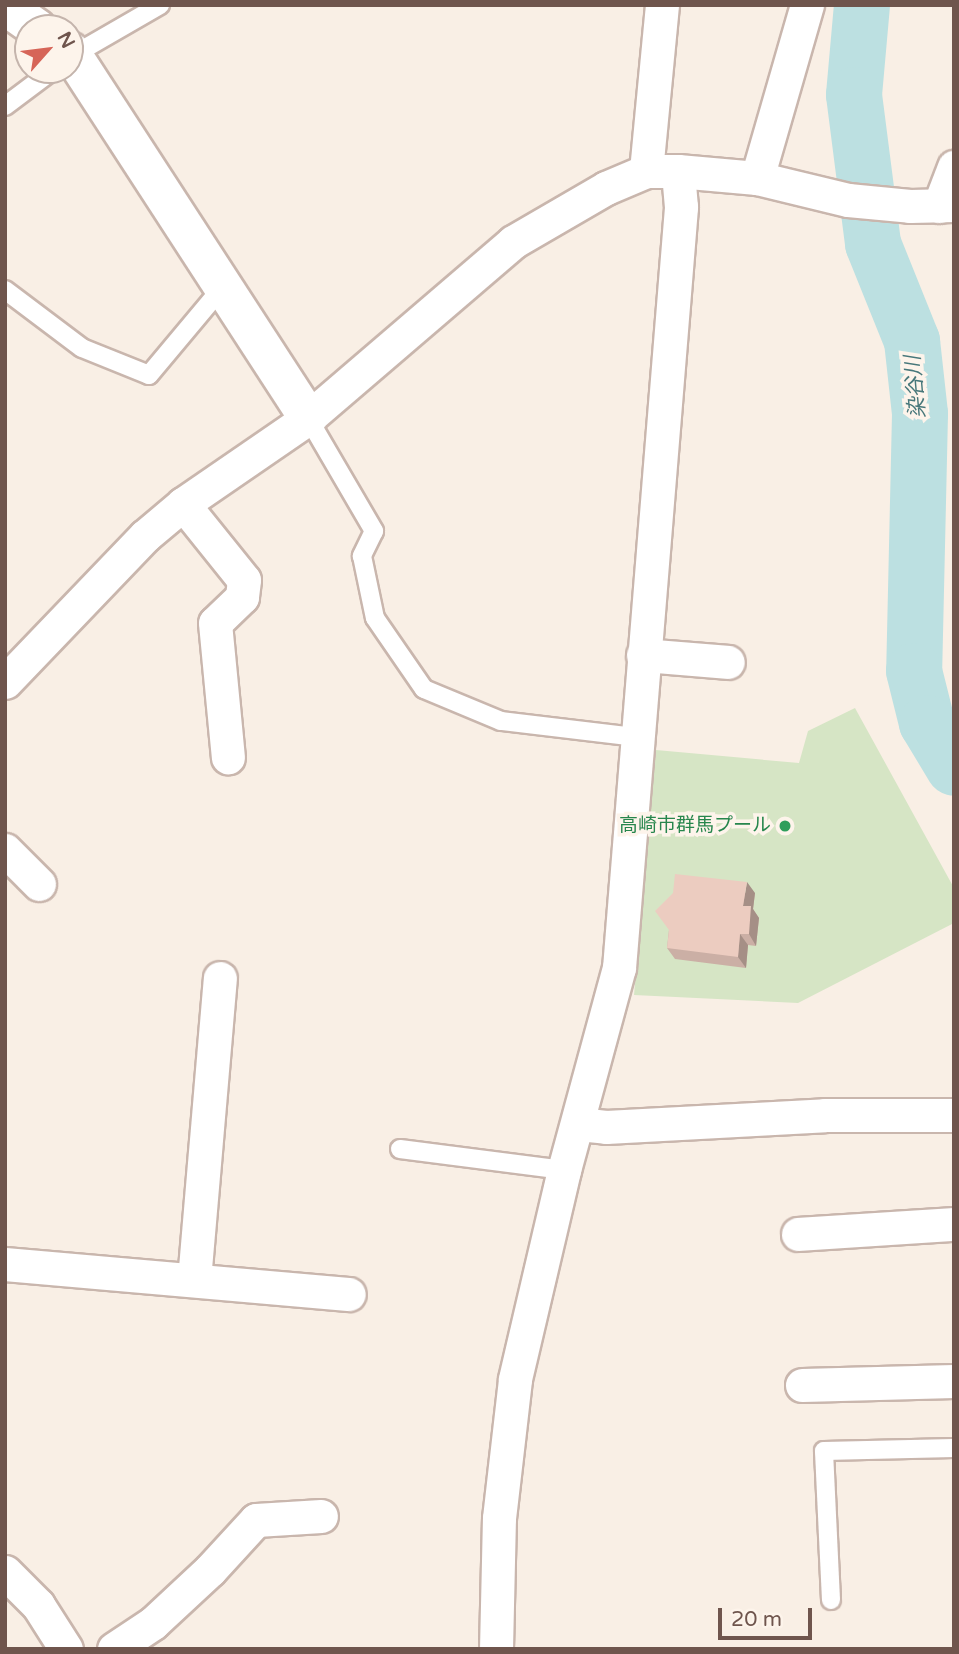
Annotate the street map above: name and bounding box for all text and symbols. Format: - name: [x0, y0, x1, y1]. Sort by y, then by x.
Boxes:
- north arrow: [14, 14, 84, 84]
- text: N: [52, 28, 79, 52]
- water label: 染谷川: [901, 355, 931, 419]
- place label: 高崎市群馬プール: [619, 815, 771, 837]
- marker: 高崎市群馬プール: [777, 818, 793, 834]
- scale bar: [721, 1594, 816, 1638]
- text: 20 m: [731, 1607, 782, 1632]

